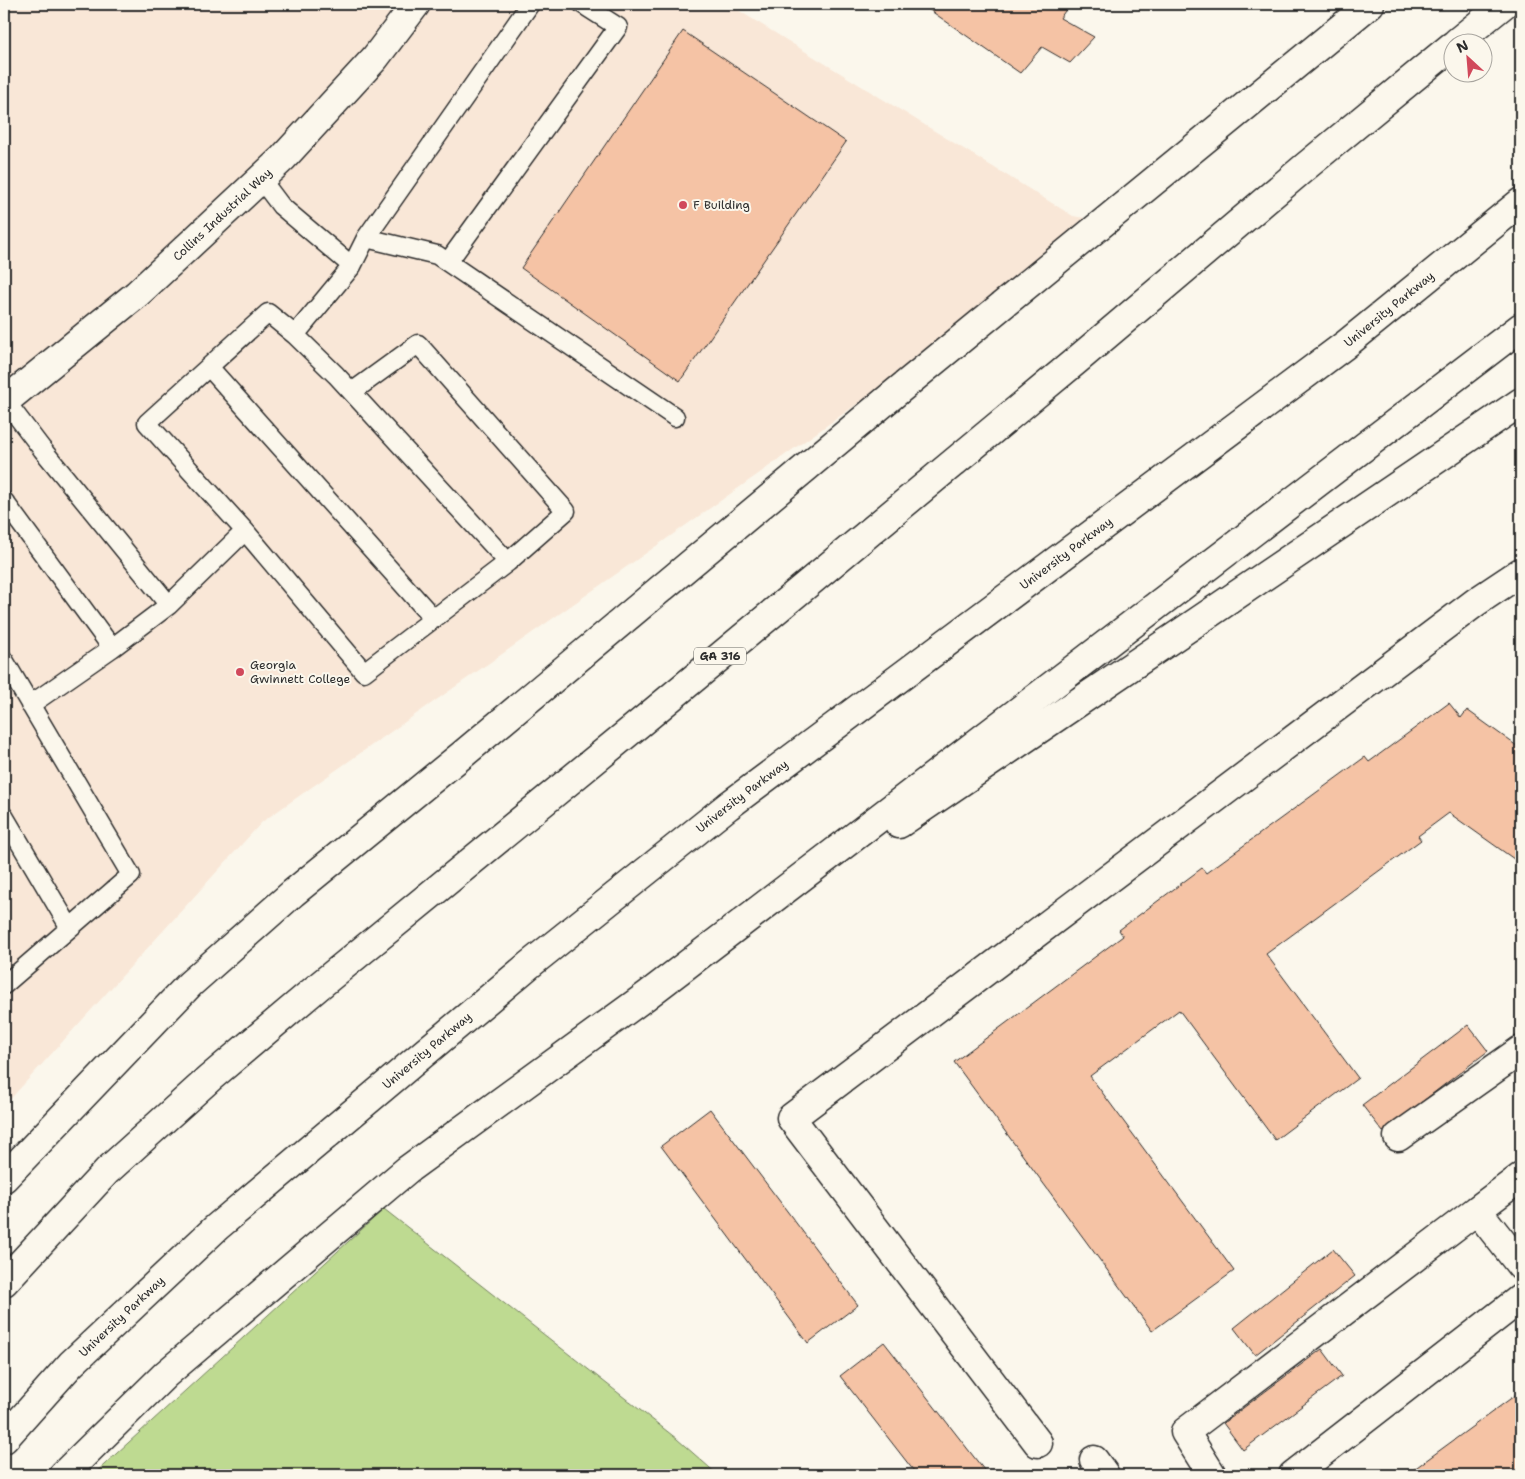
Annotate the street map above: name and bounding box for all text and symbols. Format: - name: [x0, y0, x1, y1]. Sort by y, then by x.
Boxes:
- north arrow: [1442, 32, 1492, 82]
- text: N: [1453, 36, 1471, 57]
- street label: Collins Industrial Way: [170, 164, 275, 264]
- place label: F Building: [693, 197, 750, 213]
- marker: F Building: [677, 199, 689, 211]
- street label: University Parkway: [1341, 268, 1438, 351]
- street label: University Parkway: [1017, 514, 1116, 593]
- road number: GA 316: [694, 648, 746, 664]
- place label: Georgia Gwinnett College: [250, 657, 351, 687]
- marker: Georgia Gwinnett College: [234, 666, 246, 678]
- street label: University Parkway: [693, 756, 791, 836]
- street label: University Parkway: [379, 1009, 475, 1093]
- street label: University Parkway: [75, 1272, 168, 1360]

